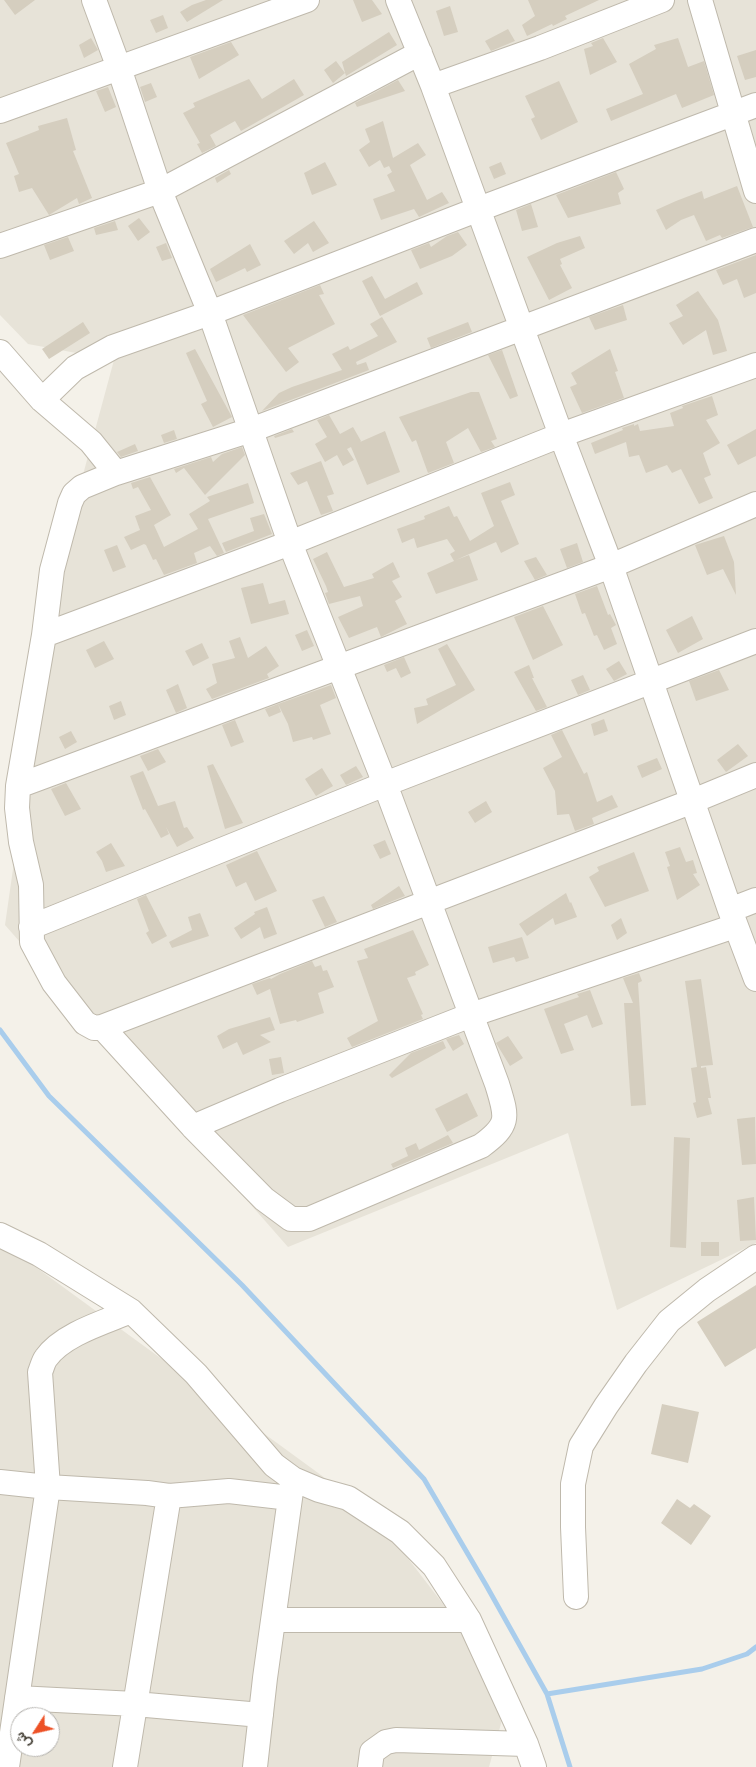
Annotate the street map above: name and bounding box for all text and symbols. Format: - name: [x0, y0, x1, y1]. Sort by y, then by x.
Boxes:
- north arrow: [10, 1707, 60, 1757]
- text: ش: [13, 1729, 34, 1751]

